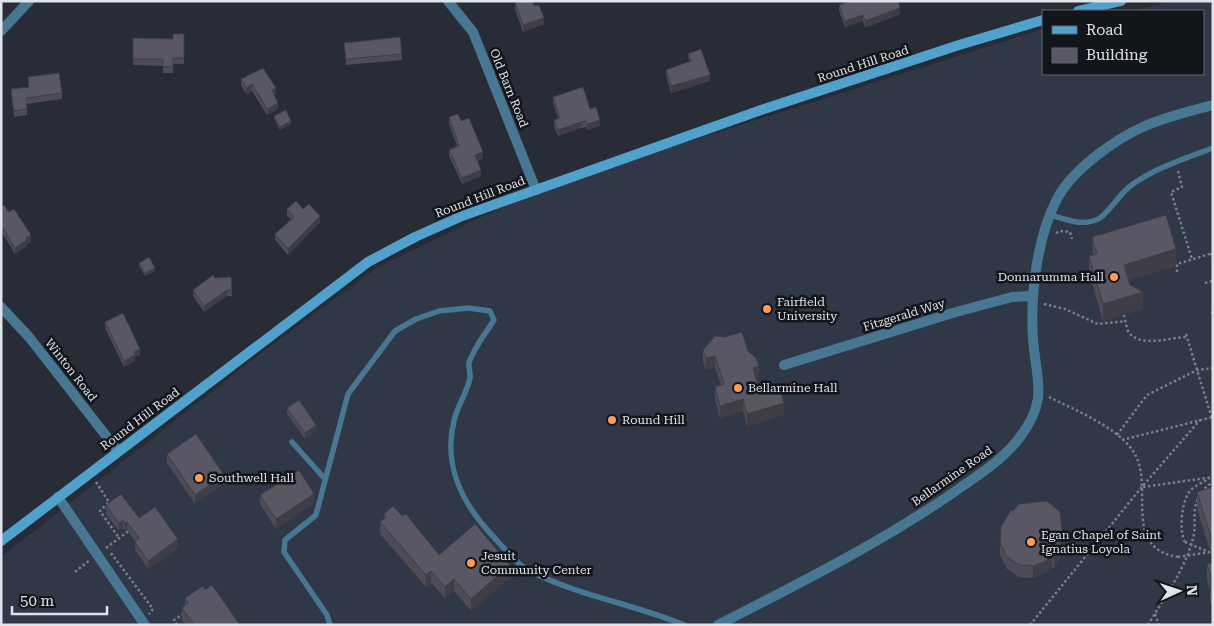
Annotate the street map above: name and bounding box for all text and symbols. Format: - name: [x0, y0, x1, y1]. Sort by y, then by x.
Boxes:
- legend: [1042, 10, 1204, 75]
- text: Road: [1086, 21, 1123, 39]
- street label: Round Hill Road: [816, 43, 911, 85]
- text: Building: [1086, 46, 1148, 64]
- street label: Old Barn Road: [487, 47, 531, 130]
- street label: Round Hill Road: [433, 173, 527, 221]
- place label: Donnarumma Hall: [998, 270, 1104, 284]
- marker: Donnarumma Hall: [1108, 271, 1120, 283]
- place label: Fairfield University: [777, 295, 838, 323]
- street label: Fitzgerald Way: [861, 296, 948, 334]
- marker: Fairfield University: [761, 303, 773, 315]
- street label: Winton Road: [42, 336, 100, 404]
- place label: Bellarmine Hall: [748, 381, 838, 395]
- marker: Bellarmine Hall: [732, 382, 744, 394]
- street label: Round Hill Road: [98, 385, 182, 453]
- place label: Round Hill: [622, 413, 685, 427]
- marker: Round Hill: [606, 414, 618, 426]
- street label: Bellarmine Road: [909, 443, 995, 509]
- place label: Southwell Hall: [209, 471, 294, 485]
- marker: Southwell Hall: [193, 472, 205, 484]
- place label: Egan Chapel of Saint Ignatius Loyola: [1041, 528, 1162, 556]
- marker: Egan Chapel of Saint Ignatius Loyola: [1025, 536, 1037, 548]
- place label: Jesuit Community Center: [481, 549, 592, 577]
- marker: Jesuit Community Center: [465, 557, 477, 569]
- north arrow: [1154, 566, 1204, 616]
- scale bar: [12, 584, 108, 616]
- text: N: [1184, 585, 1200, 596]
- text: 50 m: [20, 592, 55, 610]

